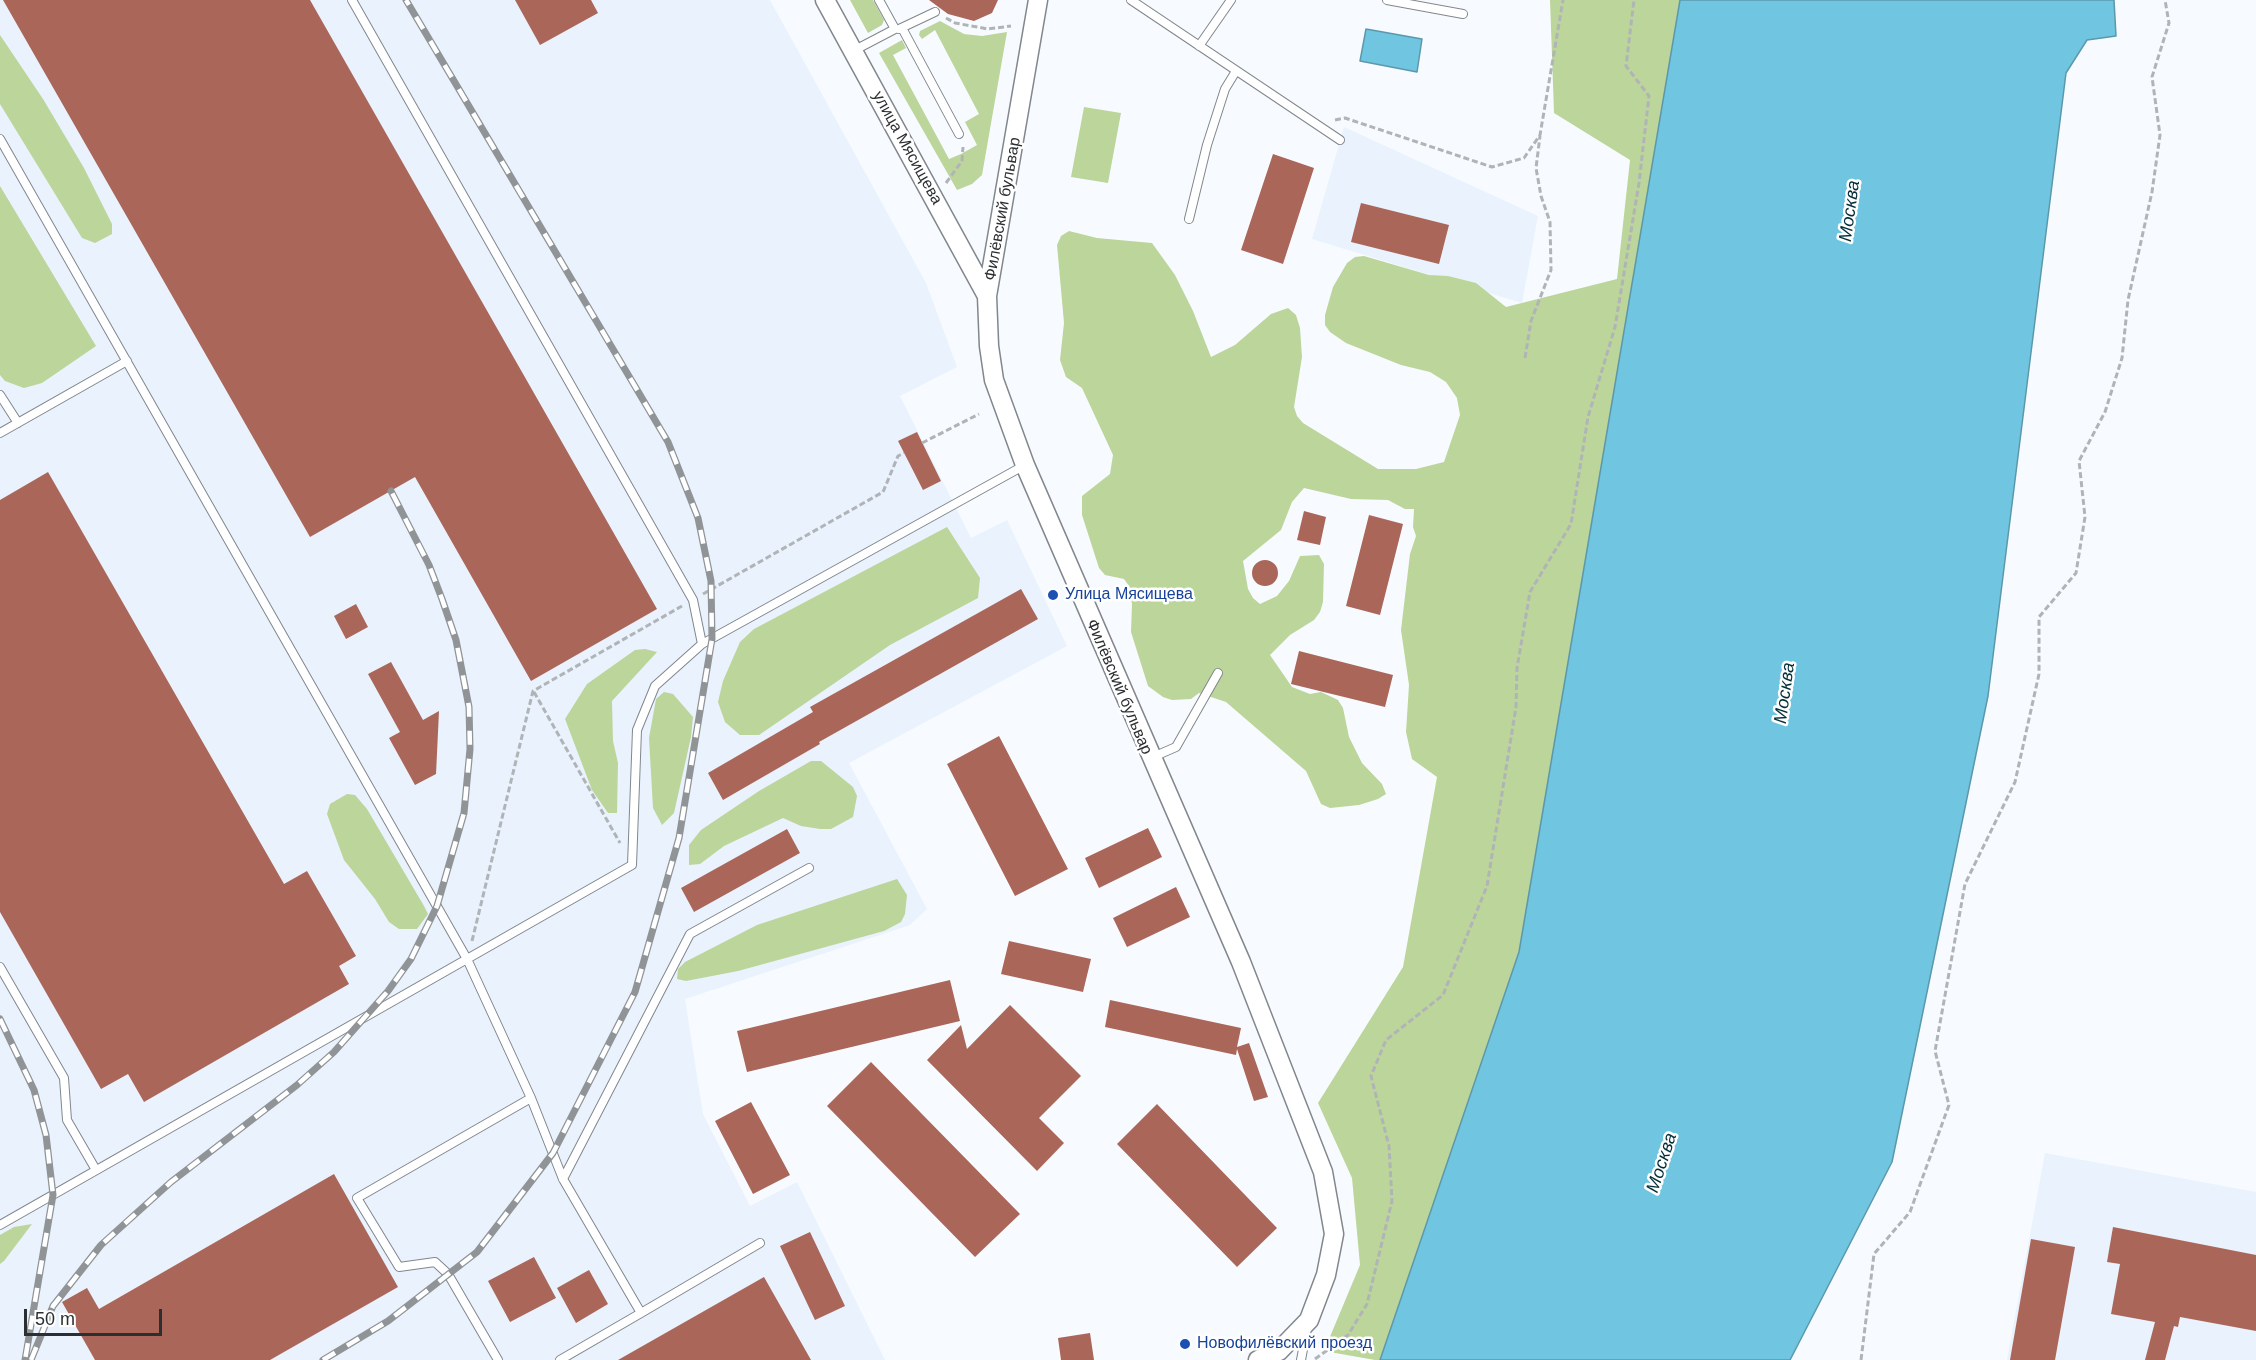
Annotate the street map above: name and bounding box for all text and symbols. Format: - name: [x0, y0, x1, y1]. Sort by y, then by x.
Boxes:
- street label: улица Мясищева: [868, 88, 946, 208]
- street label: Филёвский бульвар: [981, 136, 1025, 282]
- water label: Москва: [1835, 179, 1865, 243]
- place label: Улица Мясищева: [1065, 585, 1193, 605]
- marker: Улица Мясищева: [1046, 588, 1060, 602]
- street label: Филёвский бульвар: [1082, 616, 1156, 758]
- water label: Москва: [1770, 661, 1800, 725]
- water label: Москва: [1642, 1130, 1682, 1196]
- scale bar: [27, 1297, 165, 1335]
- text: 50 m: [35, 1309, 75, 1329]
- place label: Новофилёвский проезд: [1197, 1334, 1372, 1354]
- marker: Новофилёвский проезд: [1178, 1337, 1192, 1351]

